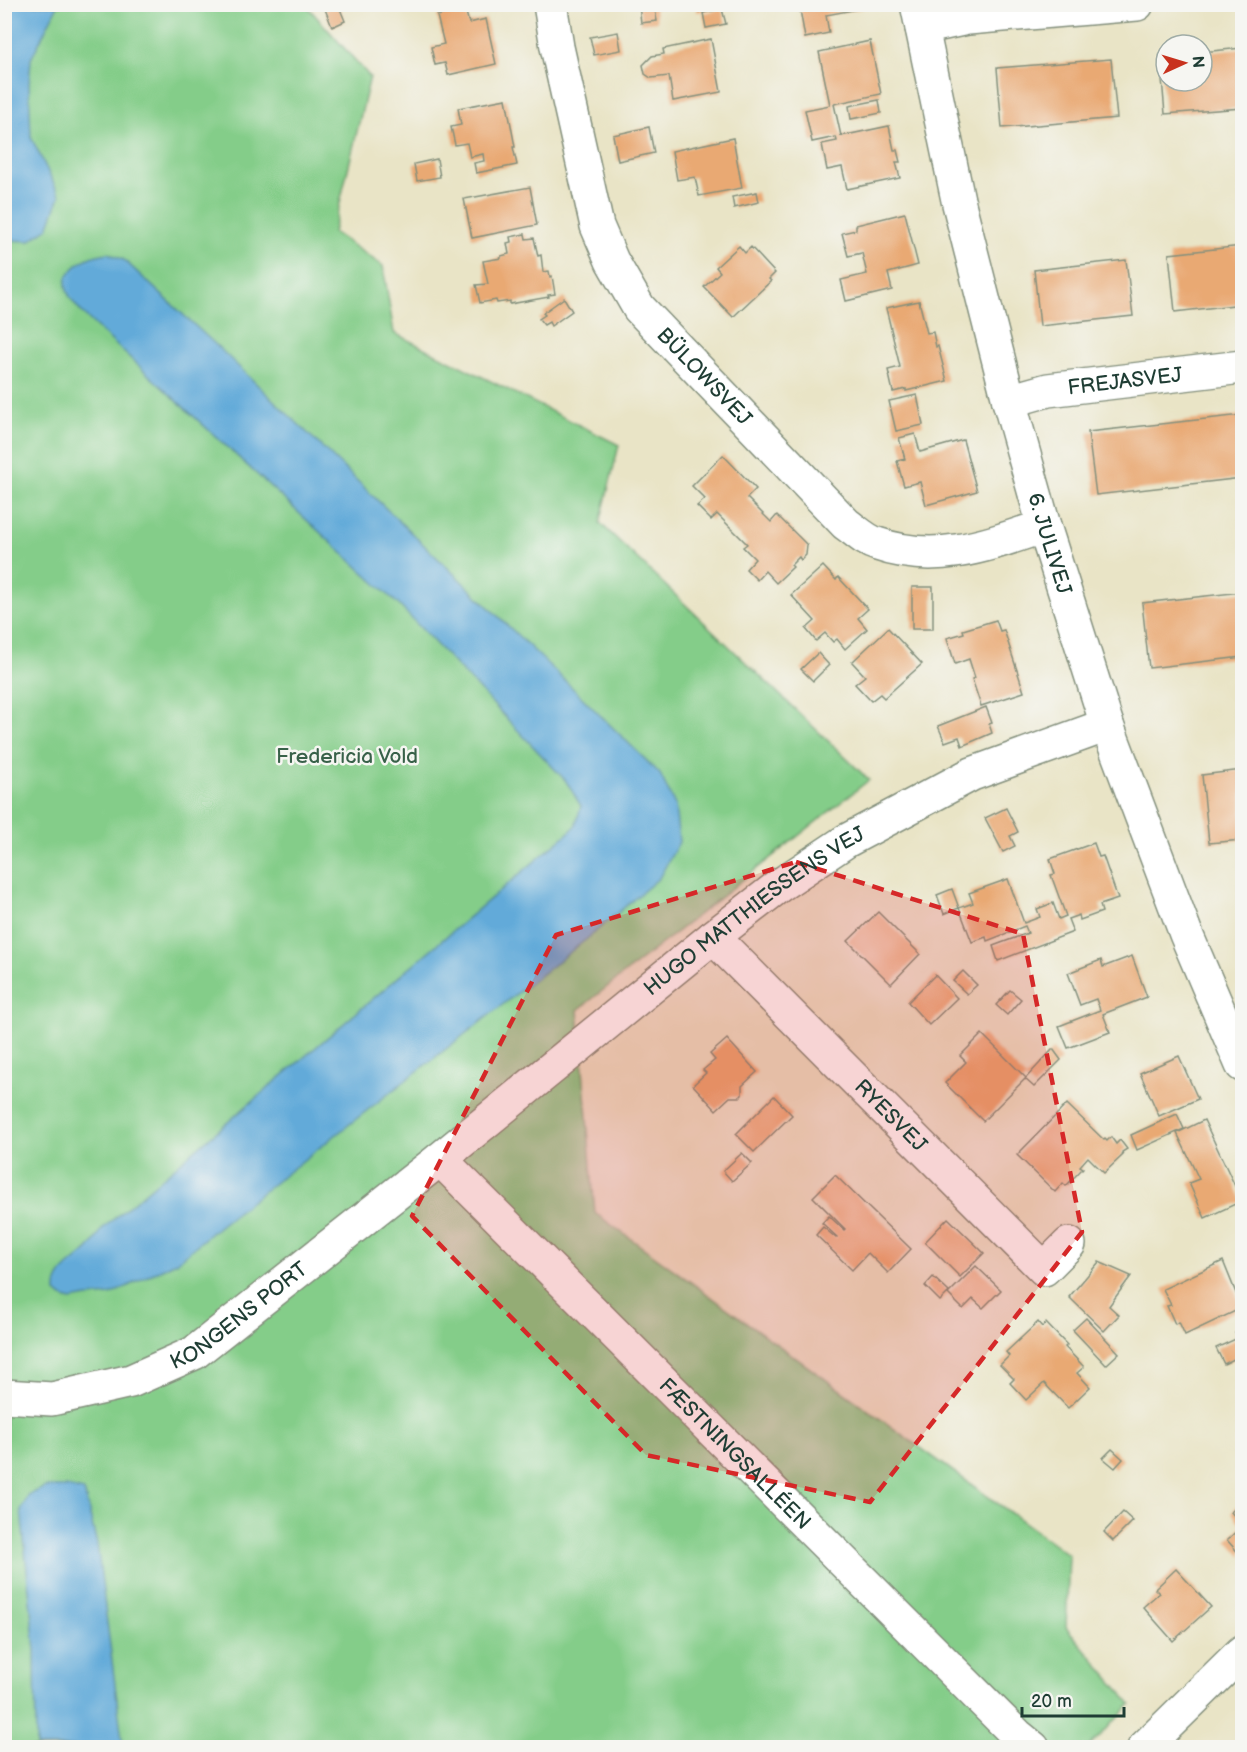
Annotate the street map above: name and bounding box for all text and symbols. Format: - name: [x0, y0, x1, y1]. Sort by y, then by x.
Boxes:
- north arrow: [1154, 33, 1214, 93]
- text: N: [1188, 55, 1207, 69]
- street label: BÜLOWSVEJ: [652, 323, 757, 431]
- street label: FREJASVEJ: [1066, 362, 1184, 401]
- street label: 6. JULIVEJ: [1022, 490, 1077, 598]
- park label: Fredericia Vold: [276, 744, 418, 769]
- street label: HUGO MATTHIESSENS VEJ: [639, 821, 870, 1001]
- street label: RYESVEJ: [849, 1074, 932, 1158]
- street label: KONGENS PORT: [166, 1256, 313, 1375]
- street label: FÆSTNINGSALLÉEN: [654, 1373, 816, 1535]
- scale bar: [1022, 1680, 1124, 1718]
- text: 20 m: [1031, 1691, 1072, 1712]

